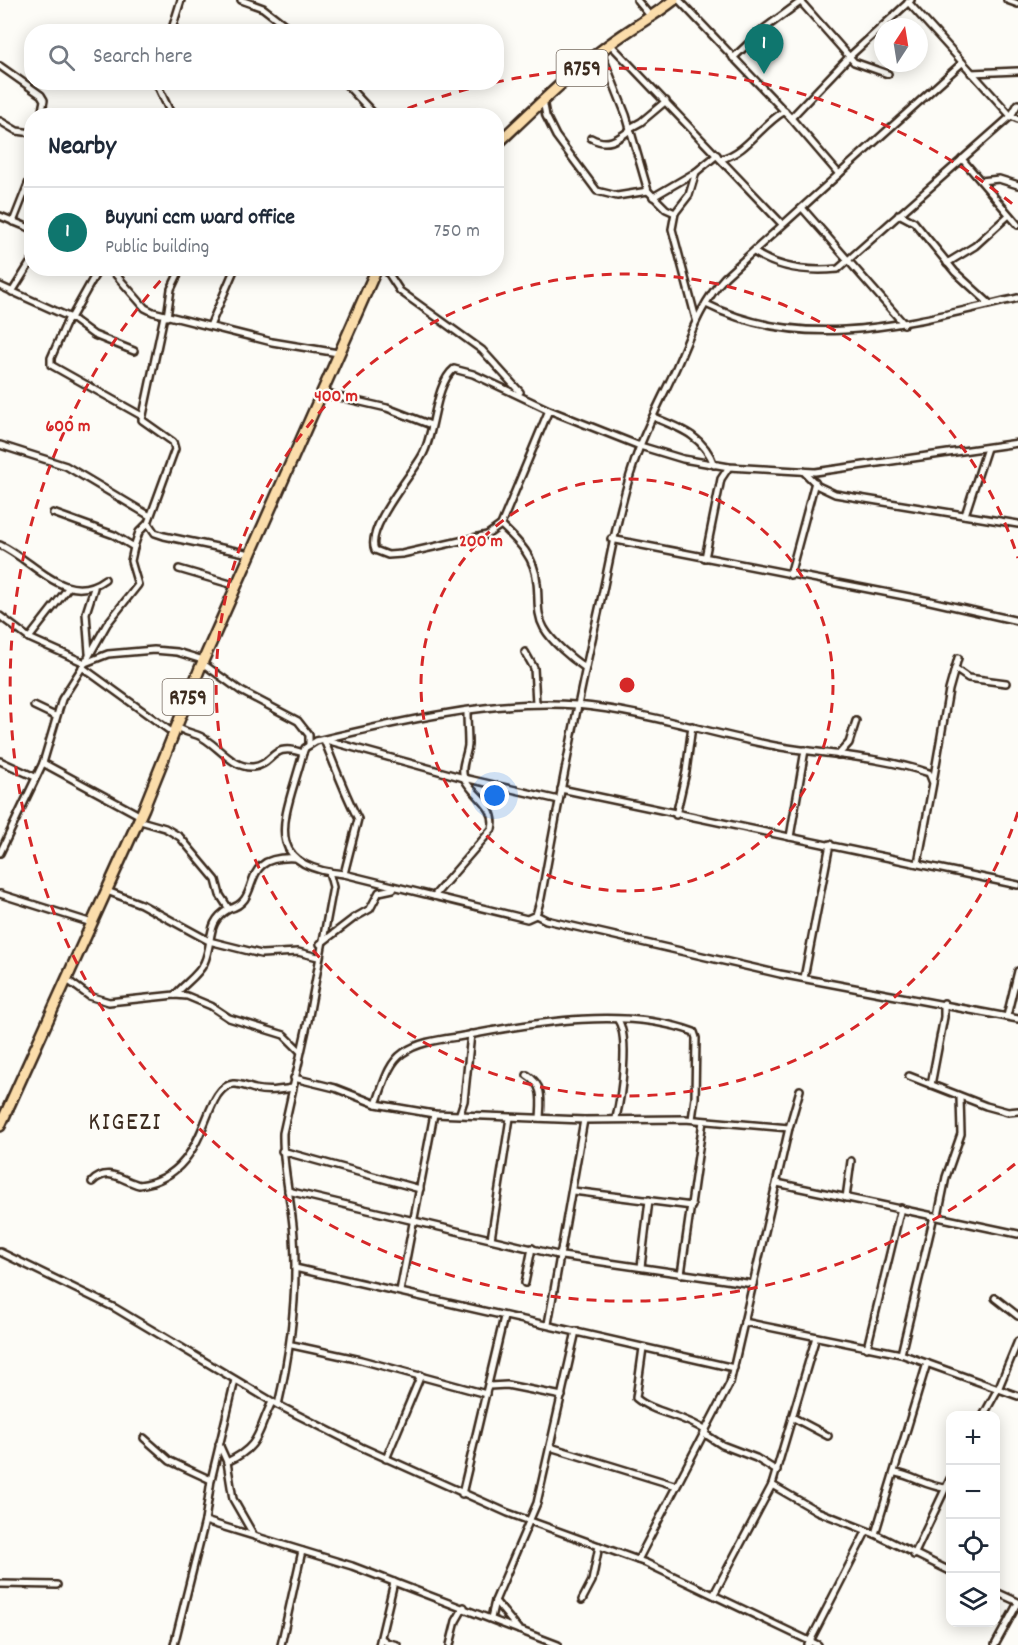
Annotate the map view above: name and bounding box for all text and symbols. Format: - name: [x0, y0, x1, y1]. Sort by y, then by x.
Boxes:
- north arrow: [874, 18, 928, 72]
- search box: [24, 24, 504, 90]
- pin: 1: [744, 25, 783, 74]
- icon: search: [45, 41, 78, 74]
- text: Search here: [93, 42, 192, 73]
- road number: R759: [556, 50, 608, 86]
- text: Nearby: [48, 129, 116, 166]
- text: Buyuni ccm ward office: [105, 203, 295, 234]
- text: 1: [65, 218, 70, 246]
- text: 750 m: [434, 218, 480, 246]
- text: Public building: [105, 234, 209, 262]
- text: 400 m: [314, 385, 358, 410]
- text: 600 m: [46, 415, 90, 440]
- text: 200 m: [459, 530, 503, 555]
- centre of rings: [617, 675, 637, 695]
- road number: R759: [162, 679, 213, 715]
- your location: [480, 781, 509, 810]
- district label: KIGEZI: [88, 1105, 162, 1142]
- map controls: [946, 1411, 1000, 1627]
- button: +: [946, 1411, 1000, 1465]
- button: −: [946, 1465, 1000, 1519]
- button: locate: [946, 1519, 1000, 1573]
- button: layers: [946, 1573, 1000, 1627]

